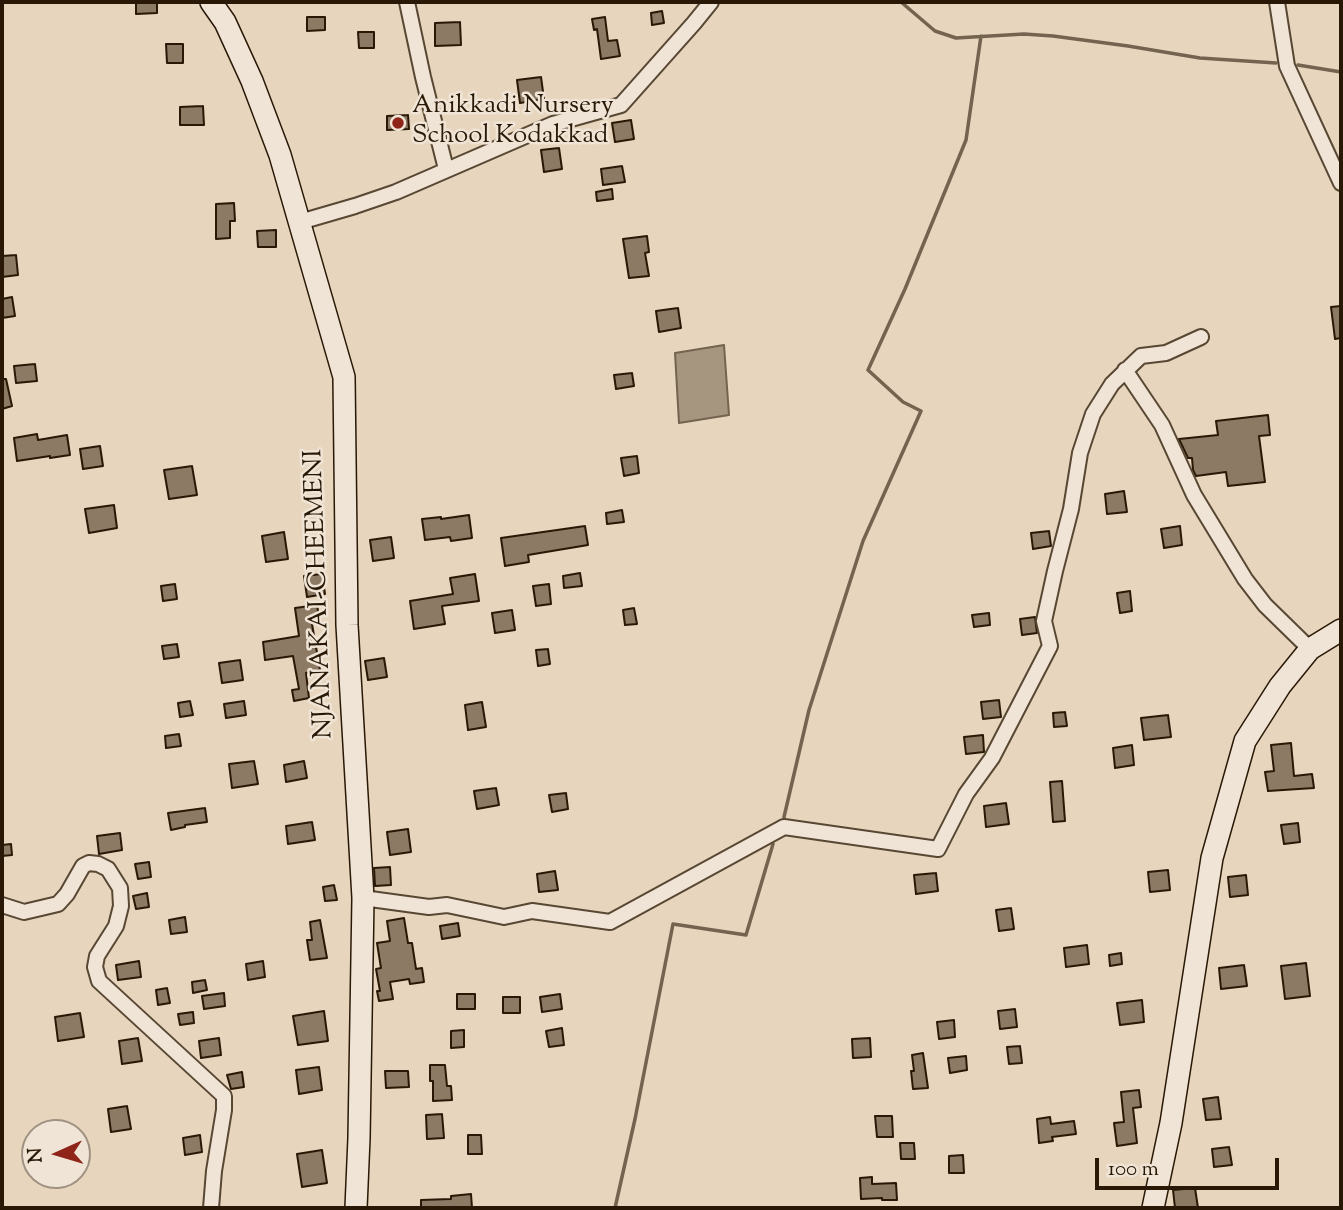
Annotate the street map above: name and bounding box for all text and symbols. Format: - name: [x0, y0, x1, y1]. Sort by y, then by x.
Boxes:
- place label: Anikkadi Nursery School Kodakkad: [412, 92, 614, 154]
- marker: Anikkadi Nursery School Kodakkad: [390, 115, 406, 131]
- street label: NJANAKAI-CHEEMENI: [300, 449, 342, 739]
- north arrow: [21, 1119, 91, 1189]
- scale bar: [1098, 1144, 1282, 1188]
- text: N: [23, 1147, 51, 1164]
- text: 100 m: [1108, 1155, 1159, 1185]

